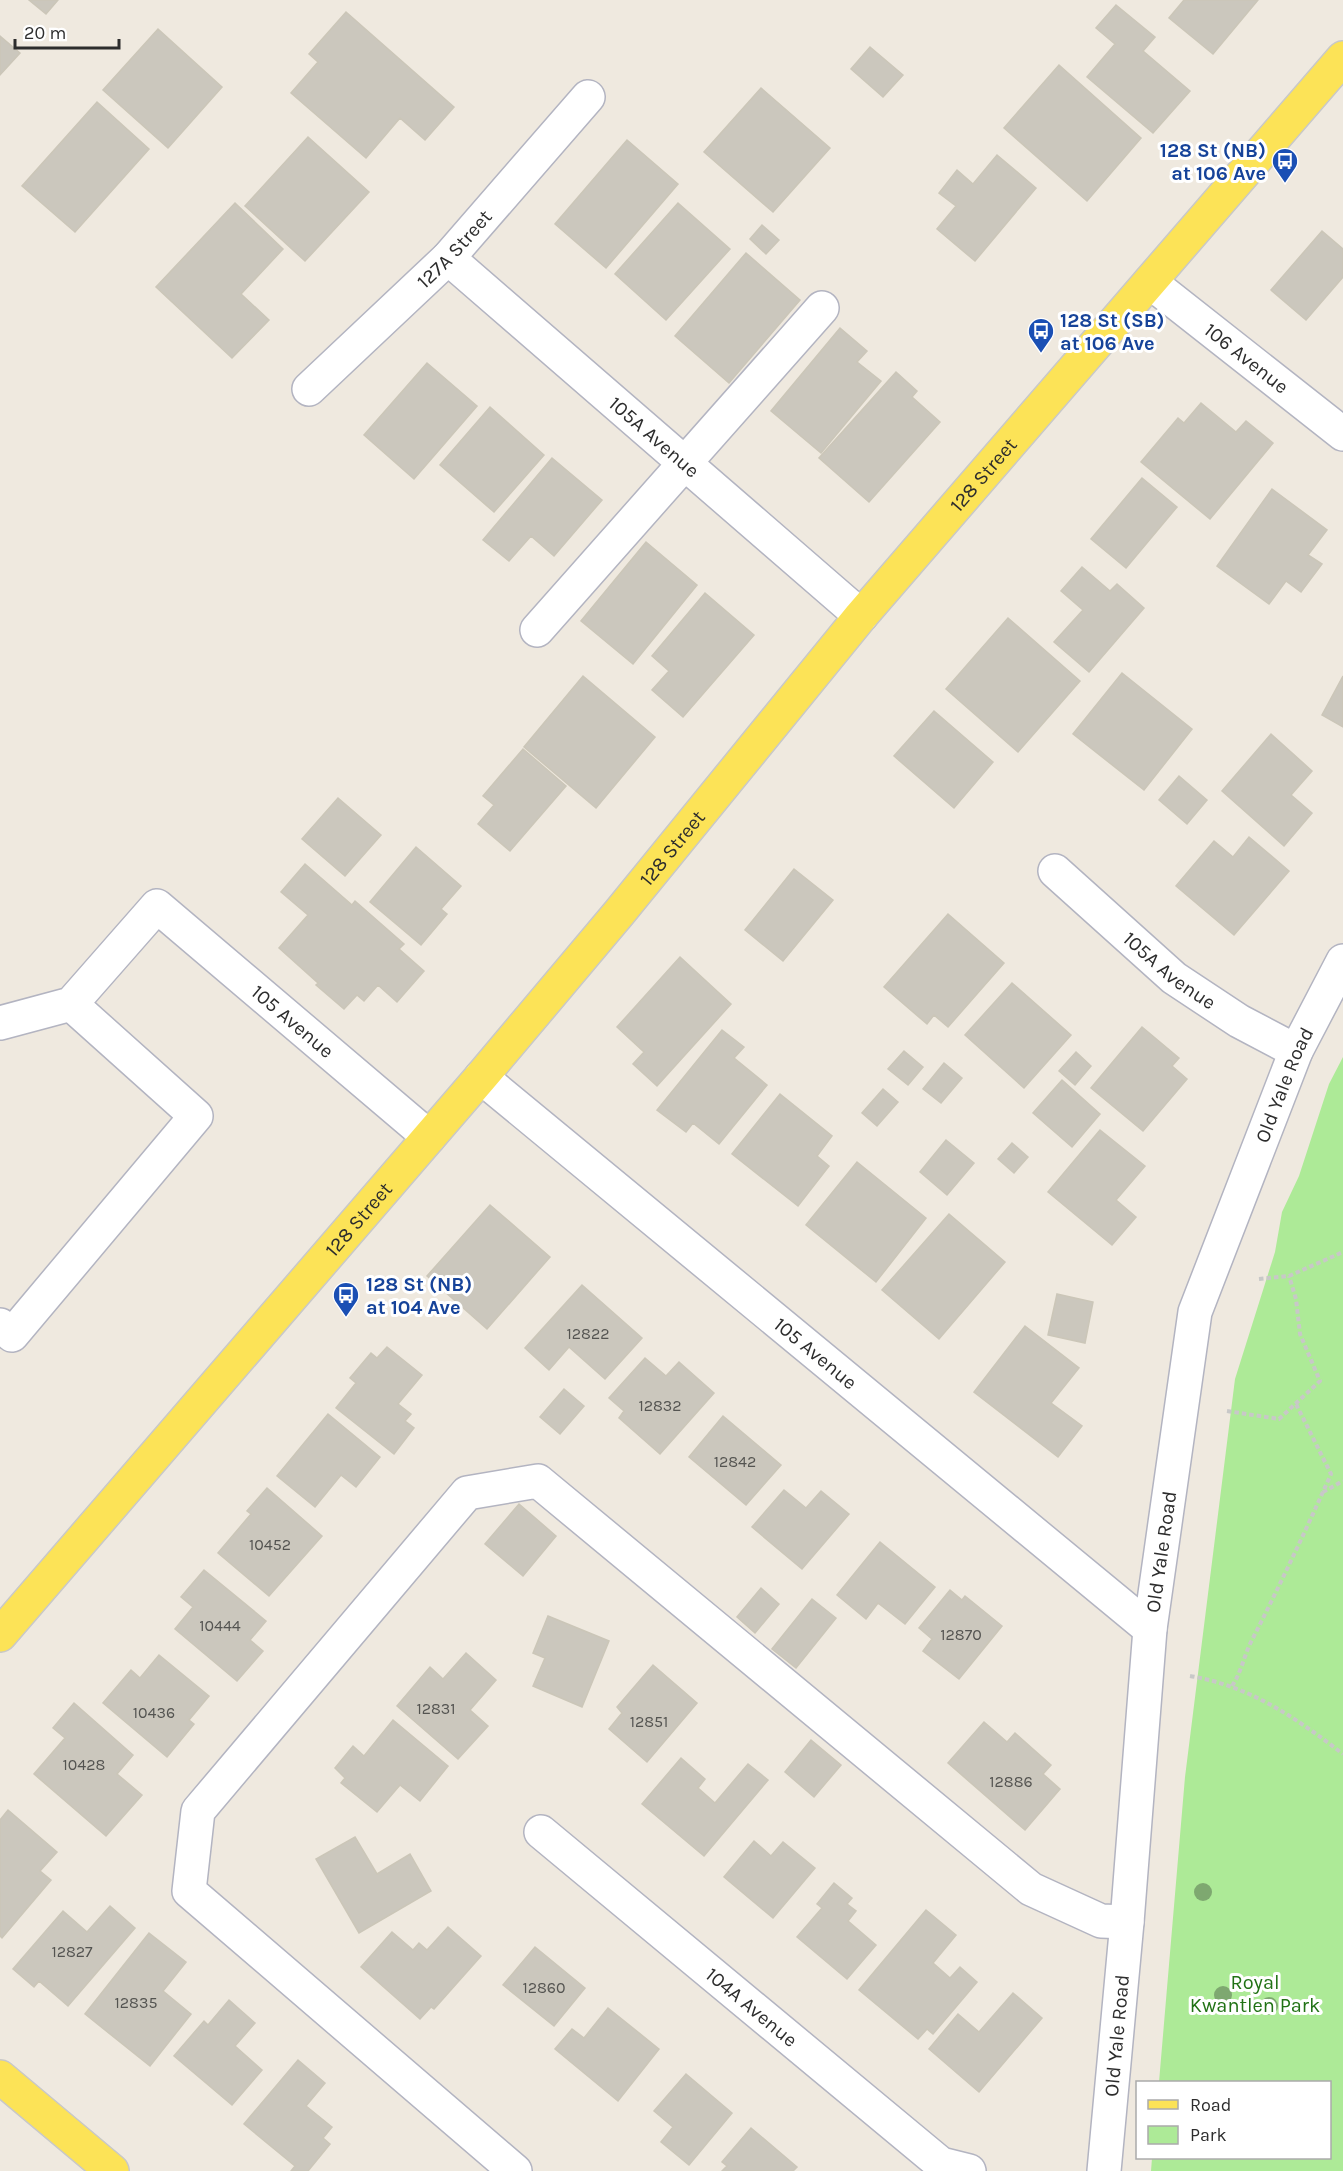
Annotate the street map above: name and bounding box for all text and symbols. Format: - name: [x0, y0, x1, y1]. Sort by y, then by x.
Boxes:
- scale bar: [15, 12, 118, 50]
- text: 20 m: [24, 22, 66, 44]
- place label: 128 St (NB) at 106 Ave: [1160, 139, 1266, 185]
- bus stop icon: 128 St (NB) at 106 Ave: [1270, 146, 1300, 184]
- street label: 127A Street: [413, 205, 497, 293]
- place label: 128 St (SB) at 106 Ave: [1060, 309, 1165, 355]
- bus stop icon: 128 St (SB) at 106 Ave: [1026, 316, 1056, 354]
- street label: 106 Avenue: [1200, 318, 1293, 399]
- street label: 105A Avenue: [604, 392, 704, 483]
- street label: 128 Street: [945, 433, 1022, 517]
- street label: 128 Street: [635, 806, 710, 890]
- street label: 105A Avenue: [1118, 927, 1220, 1014]
- street label: 105 Avenue: [247, 980, 338, 1063]
- street label: Old Yale Road: [1251, 1023, 1318, 1146]
- street label: 128 Street: [321, 1177, 397, 1261]
- place label: 128 St (NB) at 104 Ave: [366, 1273, 472, 1319]
- bus stop icon: 128 St (NB) at 104 Ave: [331, 1280, 361, 1318]
- street label: 105 Avenue: [769, 1313, 861, 1394]
- house number: 12822: [567, 1324, 609, 1343]
- house number: 12832: [638, 1396, 682, 1415]
- house number: 12842: [714, 1452, 756, 1471]
- street label: Old Yale Road: [1141, 1489, 1181, 1614]
- house number: 10452: [249, 1535, 291, 1554]
- house number: 10444: [199, 1616, 241, 1635]
- house number: 12870: [940, 1625, 982, 1644]
- house number: 12831: [416, 1699, 456, 1718]
- house number: 10436: [133, 1703, 175, 1722]
- house number: 12851: [630, 1712, 668, 1731]
- house number: 10428: [63, 1755, 105, 1774]
- house number: 12886: [989, 1772, 1033, 1791]
- house number: 12827: [51, 1942, 93, 1961]
- street label: 104A Avenue: [701, 1963, 802, 2052]
- park label: Royal Kwantlen Park: [1190, 1971, 1320, 2017]
- street label: Old Yale Road: [1100, 1974, 1134, 2098]
- house number: 12860: [522, 1978, 566, 1997]
- house number: 12835: [115, 1993, 157, 2012]
- legend: [1136, 2081, 1331, 2159]
- text: Road: [1190, 2094, 1231, 2116]
- text: Park: [1190, 2124, 1227, 2146]

